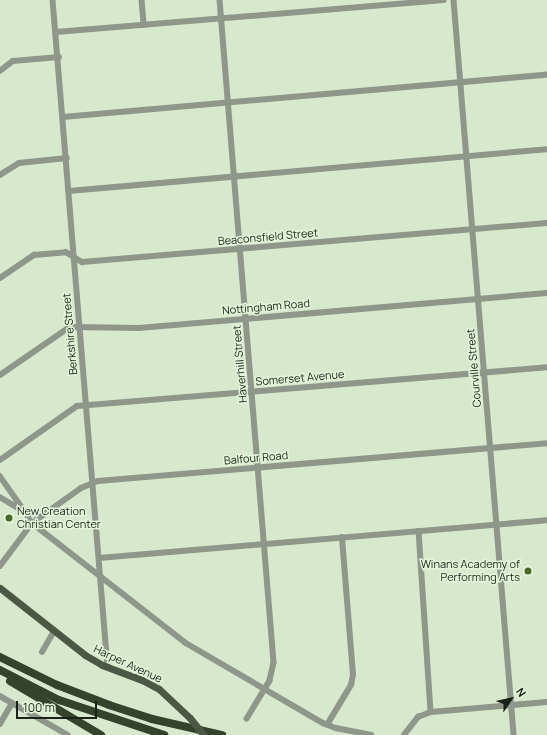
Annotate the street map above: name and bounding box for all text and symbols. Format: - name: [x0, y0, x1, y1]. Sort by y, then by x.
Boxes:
- street label: Beaconsfield Street: [217, 226, 319, 248]
- street label: Berkshire Street: [60, 293, 80, 375]
- street label: Nottingham Road: [222, 297, 310, 317]
- street label: Haverhill Street: [230, 325, 250, 403]
- street label: Courville Street: [464, 328, 484, 408]
- street label: Somerset Avenue: [255, 368, 345, 388]
- street label: Balfour Road: [223, 449, 289, 467]
- place label: New Creation Christian Center: [17, 505, 101, 531]
- marker: New Creation Christian Center: [4, 513, 14, 523]
- place label: Winans Academy of Performing Arts: [421, 558, 520, 584]
- marker: Winans Academy of Performing Arts: [523, 566, 533, 576]
- street label: Harper Avenue: [92, 642, 164, 686]
- north arrow: [491, 679, 531, 719]
- text: N: [513, 685, 530, 699]
- scale bar: [18, 693, 99, 719]
- text: 100 m: [23, 699, 55, 716]

